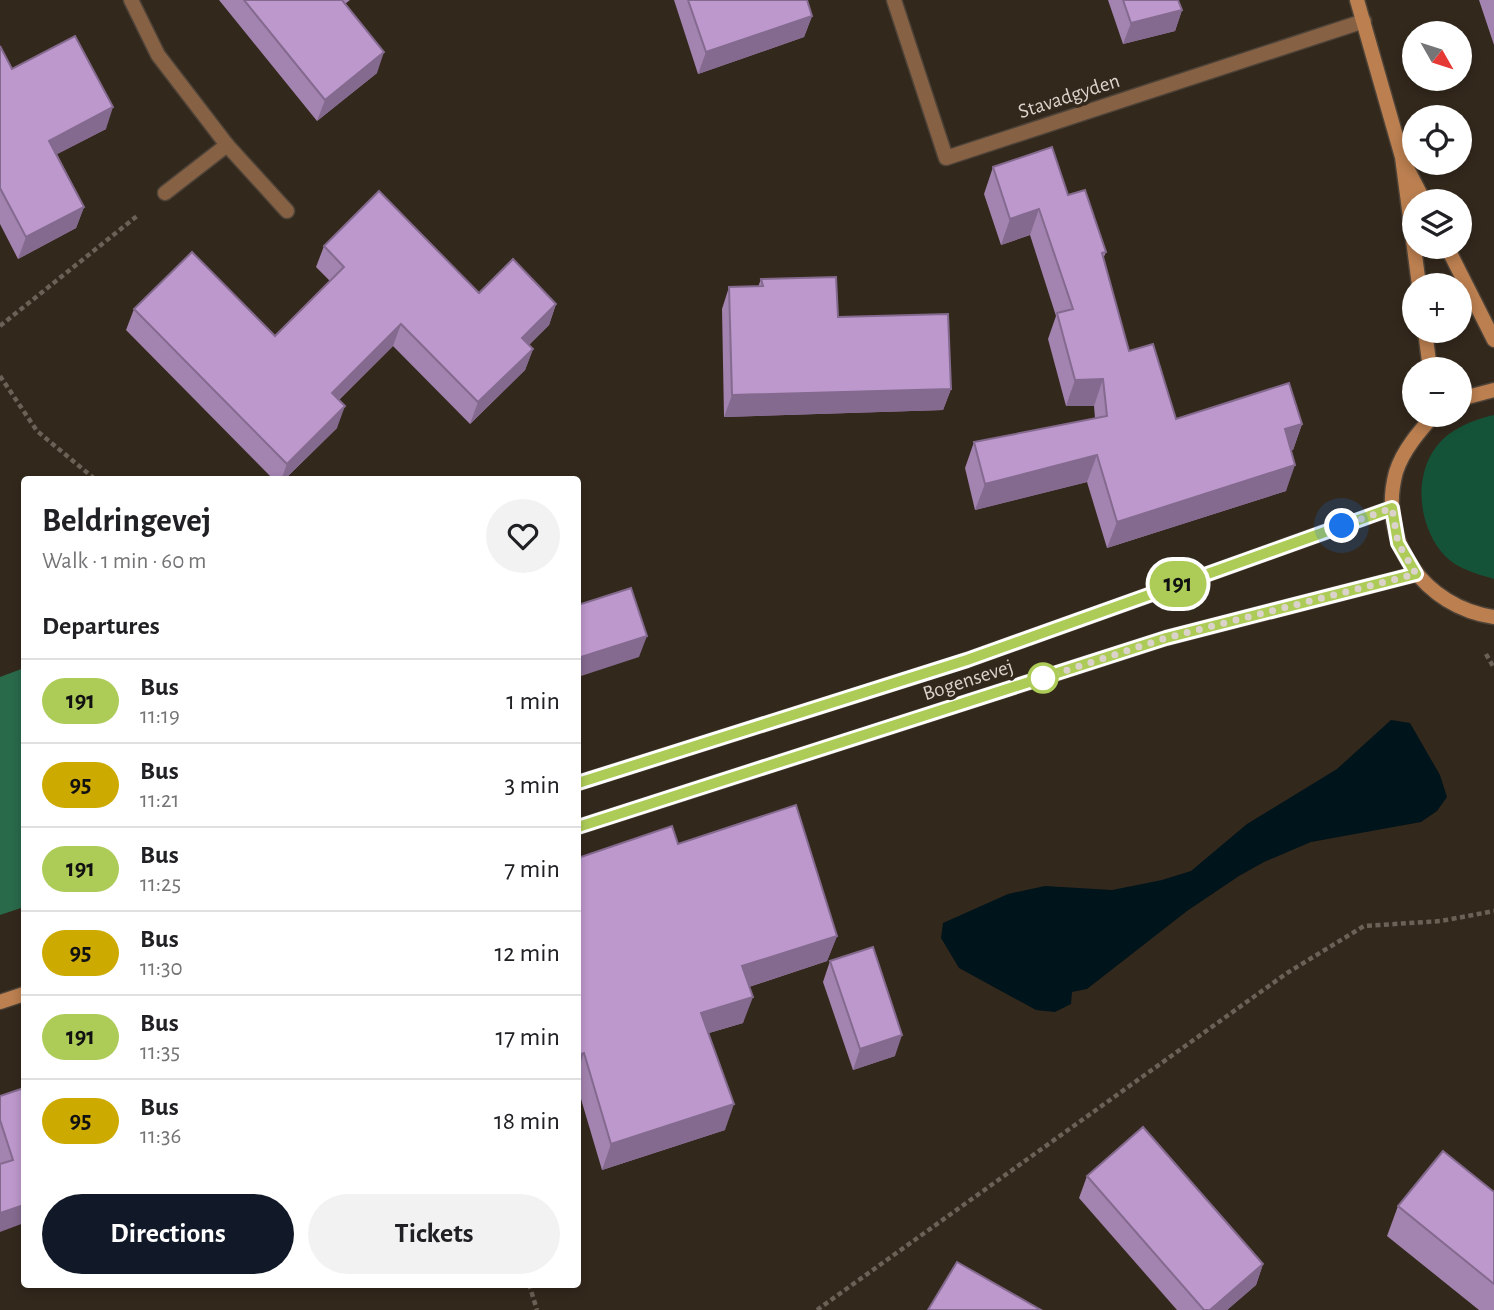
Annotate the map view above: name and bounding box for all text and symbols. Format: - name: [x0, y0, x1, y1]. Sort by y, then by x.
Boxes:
- north arrow: [1402, 21, 1472, 91]
- map controls: [1402, 21, 1472, 427]
- street label: Stavadgyden: [1016, 70, 1122, 122]
- button: locate: [1402, 105, 1472, 175]
- button: layers: [1402, 189, 1472, 259]
- button: +: [1402, 273, 1472, 343]
- button: −: [1402, 357, 1472, 427]
- button: heart: [486, 499, 560, 573]
- text: Beldringevej: [42, 505, 211, 538]
- your location: [1324, 508, 1359, 543]
- text: Walk · 1 min · 60 m: [42, 550, 207, 573]
- line badge: 191: [1138, 561, 1218, 607]
- text: 191: [1164, 572, 1192, 596]
- text: Departures: [42, 613, 160, 639]
- street label: Bogensevej: [920, 656, 1016, 704]
- unlabelled marker: [1028, 663, 1058, 693]
- text: Bus: [140, 674, 179, 700]
- text: 1 min: [506, 688, 560, 714]
- text: 191: [66, 689, 95, 713]
- text: 11:19: [140, 705, 180, 728]
- text: Bus: [140, 758, 179, 784]
- text: 3 min: [504, 772, 560, 798]
- text: 95: [70, 773, 91, 797]
- text: 11:21: [140, 789, 179, 812]
- text: Bus: [140, 842, 179, 868]
- text: 7 min: [504, 856, 560, 882]
- text: 191: [66, 857, 95, 881]
- text: 11:25: [140, 873, 181, 896]
- text: Bus: [140, 926, 179, 952]
- text: 12 min: [494, 940, 560, 966]
- text: 95: [70, 941, 91, 965]
- text: 11:30: [140, 957, 183, 980]
- text: Bus: [140, 1010, 179, 1036]
- text: 17 min: [495, 1024, 560, 1050]
- text: 191: [66, 1025, 95, 1049]
- text: 11:35: [140, 1041, 180, 1064]
- text: Bus: [140, 1094, 179, 1120]
- text: 18 min: [494, 1108, 560, 1134]
- text: 95: [70, 1109, 91, 1133]
- text: 11:36: [140, 1125, 181, 1148]
- button: Directions: [42, 1194, 294, 1274]
- button: Tickets: [308, 1194, 560, 1274]

